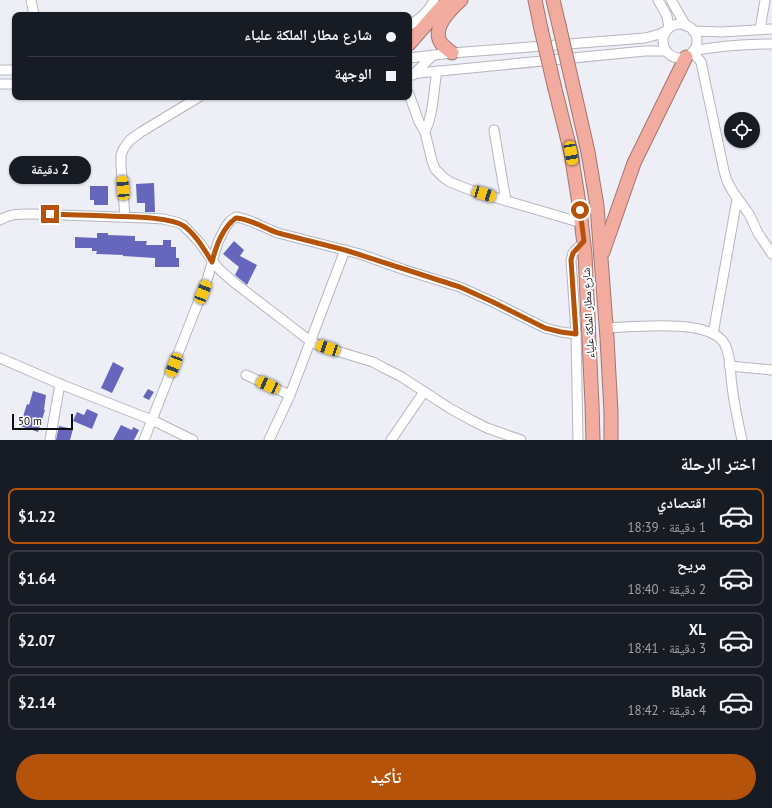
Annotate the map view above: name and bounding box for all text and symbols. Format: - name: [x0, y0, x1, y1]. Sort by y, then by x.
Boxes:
- text: شارع مطار الملكة علياء: [244, 25, 372, 44]
- text: الوجهة: [334, 64, 372, 83]
- map controls: [724, 112, 760, 148]
- button: locate: [724, 112, 760, 148]
- car: [563, 140, 579, 166]
- callout: 2 دقيقة: [9, 156, 91, 184]
- text: 2 دقيقة: [31, 161, 69, 178]
- car: [116, 176, 130, 200]
- car: [471, 185, 497, 203]
- route start: [571, 201, 589, 219]
- route end: [41, 205, 59, 223]
- street label: شارع مطار الملكة علياء: [579, 267, 597, 359]
- car: [193, 279, 213, 305]
- car: [315, 339, 341, 357]
- car: [164, 352, 184, 378]
- car: [255, 375, 281, 395]
- scale bar: [12, 412, 73, 431]
- text: 50 m: [18, 414, 42, 428]
- text: اختر الرحلة: [680, 452, 756, 475]
- text: اقتصادي: [657, 493, 706, 512]
- icon: car: [718, 498, 754, 534]
- text: $1.22: [18, 507, 56, 526]
- text: 1 دقيقة · 18:39: [627, 519, 706, 536]
- text: مريح: [677, 555, 706, 574]
- icon: car: [718, 560, 754, 596]
- text: $1.64: [18, 569, 56, 588]
- text: 2 دقيقة · 18:40: [627, 581, 706, 598]
- text: XL: [689, 620, 706, 639]
- icon: car: [718, 622, 754, 658]
- text: $2.07: [18, 631, 56, 650]
- text: 3 دقيقة · 18:41: [627, 640, 706, 657]
- text: Black: [671, 682, 706, 701]
- icon: car: [718, 684, 754, 720]
- text: $2.14: [18, 693, 56, 712]
- text: 4 دقيقة · 18:42: [627, 702, 706, 719]
- button: تأكيد: [16, 754, 756, 800]

